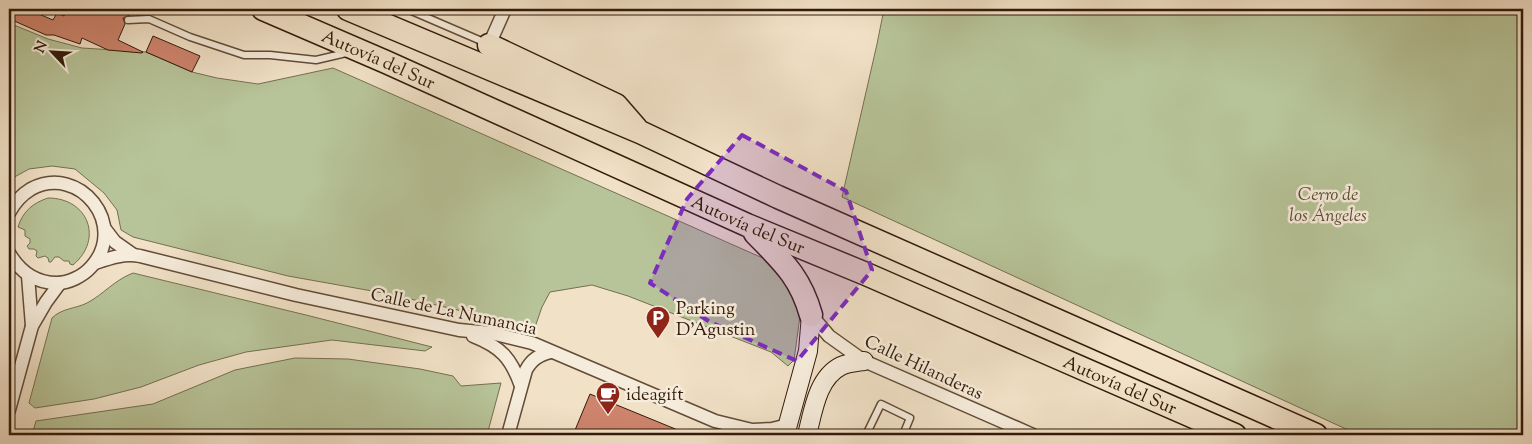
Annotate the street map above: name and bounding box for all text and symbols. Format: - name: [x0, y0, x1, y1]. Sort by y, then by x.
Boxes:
- street label: Autovía del Sur: [317, 25, 439, 98]
- north arrow: [28, 28, 78, 78]
- text: N: [31, 38, 53, 57]
- park label: Cerro de los Ángeles: [1289, 183, 1367, 230]
- street label: Autovía del Sur: [686, 190, 809, 262]
- street label: Calle de La Numancia: [368, 283, 539, 343]
- place label: Parking D'Agustin: [676, 297, 756, 344]
- parking icon: Parking D'Agustin: [645, 305, 671, 339]
- street label: Calle Hilanderas: [860, 330, 987, 408]
- street label: Autovía del Sur: [1058, 350, 1181, 423]
- cafe icon: ideagift: [595, 381, 621, 415]
- place label: ideagift: [626, 383, 684, 409]

